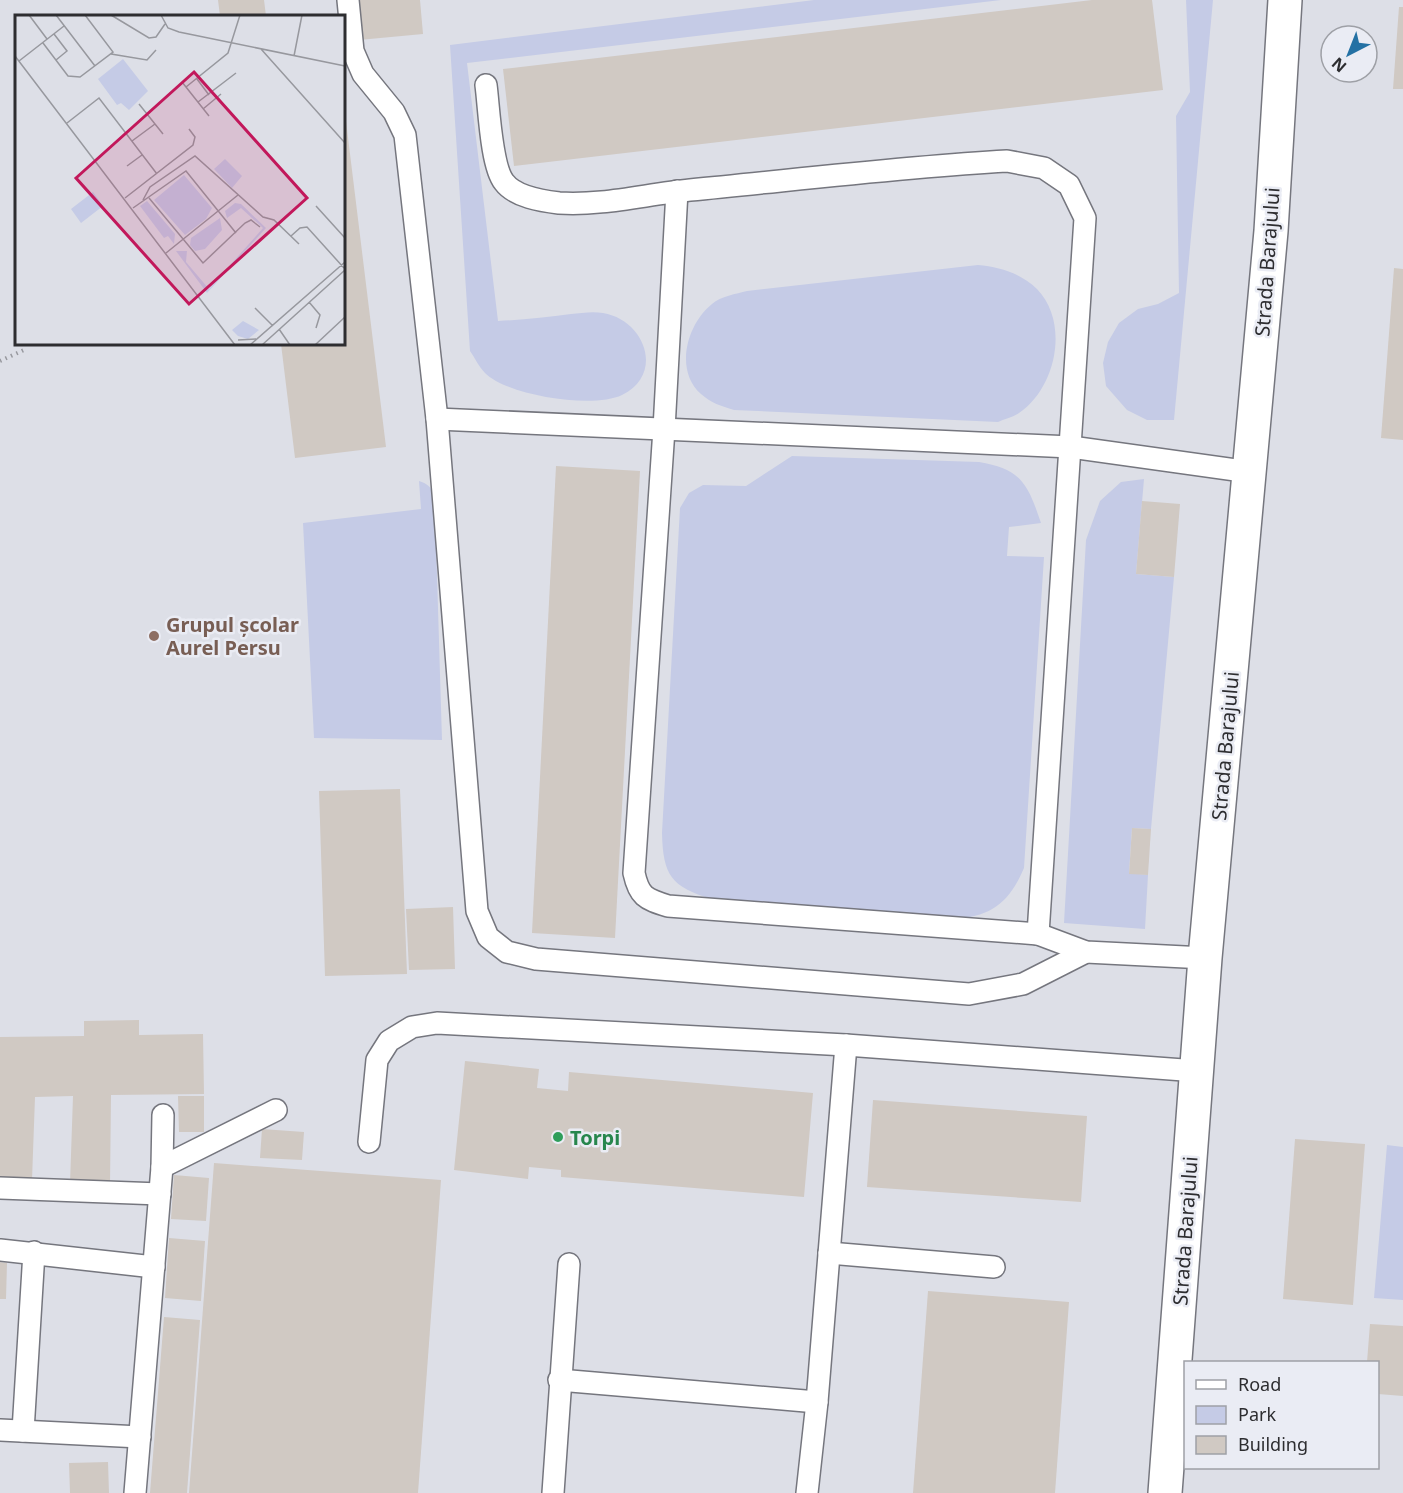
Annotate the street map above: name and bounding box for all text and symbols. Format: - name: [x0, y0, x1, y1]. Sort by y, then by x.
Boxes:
- inset map: [15, 15, 345, 345]
- north arrow: [1319, 24, 1379, 84]
- text: N: [1327, 53, 1351, 78]
- street label: Strada Barajului: [1248, 186, 1286, 338]
- place label: Grupul școlar Aurel Persu: [166, 611, 299, 661]
- marker: Grupul școlar Aurel Persu: [147, 629, 161, 643]
- street label: Strada Barajului: [1205, 670, 1245, 822]
- place label: Torpi: [570, 1124, 620, 1151]
- marker: Torpi: [551, 1130, 565, 1144]
- street label: Strada Barajului: [1166, 1155, 1204, 1307]
- legend: [1184, 1361, 1379, 1469]
- text: Road: [1238, 1372, 1281, 1396]
- text: Park: [1238, 1402, 1276, 1426]
- text: Building: [1238, 1432, 1308, 1456]

